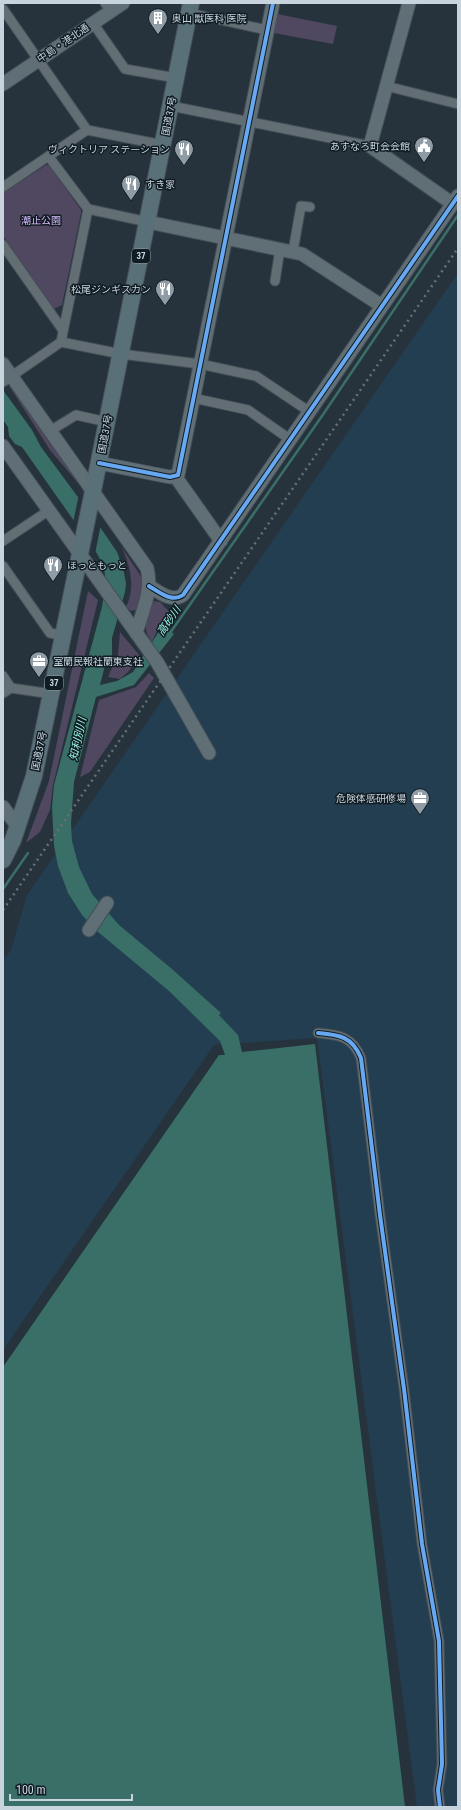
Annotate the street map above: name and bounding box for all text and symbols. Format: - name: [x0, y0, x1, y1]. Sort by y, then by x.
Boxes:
- building icon: 奥山 獣医科 医院: [147, 7, 169, 35]
- place label: 奥山 獣医科 医院: [172, 13, 247, 24]
- street label: 中島・港北通: [35, 22, 91, 64]
- street label: 国道37号: [160, 95, 178, 137]
- public building icon: あすなろ町会会館: [413, 135, 435, 163]
- restaurant icon: ヴィクトリア ステーション: [173, 138, 195, 166]
- place label: あすなろ町会会館: [330, 141, 410, 152]
- place label: ヴィクトリア ステーション: [48, 144, 170, 155]
- restaurant icon: すき家: [120, 173, 142, 201]
- place label: すき家: [145, 179, 175, 190]
- park label: 潮止公園: [21, 215, 61, 226]
- road number: 37: [132, 249, 150, 263]
- restaurant icon: 松尾ジンギスカン: [154, 278, 176, 306]
- place label: 松尾ジンギスカン: [71, 284, 151, 295]
- street label: 国道37号: [96, 413, 114, 455]
- restaurant icon: ほっともっと: [42, 554, 64, 582]
- place label: ほっともっと: [67, 560, 127, 571]
- water label: 高砂川: [154, 603, 184, 638]
- office icon: 室蘭民報社蘭東支社: [28, 650, 50, 678]
- place label: 室蘭民報社蘭東支社: [53, 656, 143, 667]
- road number: 37: [45, 676, 63, 690]
- water label: 知利別川: [67, 715, 89, 762]
- street label: 国道37号: [29, 730, 49, 772]
- office icon: 危険体感研修場: [409, 787, 431, 815]
- place label: 危険体感研修場: [336, 793, 406, 804]
- scale bar: [10, 1776, 132, 1802]
- text: 100 m: [16, 1783, 46, 1797]

